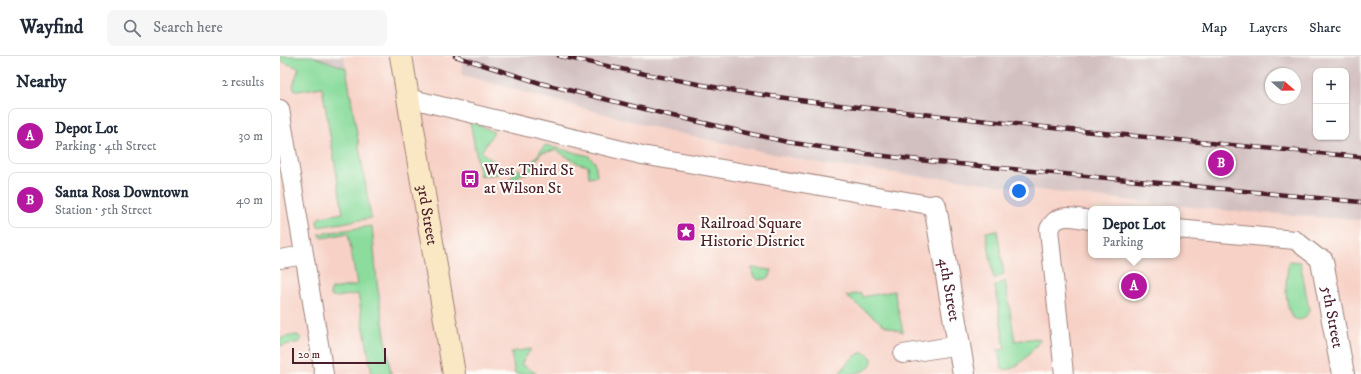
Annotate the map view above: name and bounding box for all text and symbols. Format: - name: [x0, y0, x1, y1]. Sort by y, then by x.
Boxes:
- search box: [107, 10, 387, 46]
- text: Wayfind: [20, 16, 83, 39]
- icon: search: [121, 17, 143, 39]
- text: Search here: [153, 18, 223, 37]
- text: Map: [1201, 19, 1227, 37]
- text: Layers: [1249, 19, 1287, 37]
- text: Share: [1309, 19, 1341, 37]
- north arrow: [1265, 68, 1301, 104]
- map controls: [1313, 68, 1349, 140]
- button: +: [1313, 68, 1349, 104]
- text: Nearby: [16, 71, 66, 93]
- text: 2 results: [222, 74, 264, 90]
- button: −: [1313, 104, 1349, 140]
- text: Depot Lot: [55, 119, 118, 138]
- text: A: [26, 128, 34, 144]
- text: 30 m: [239, 128, 263, 144]
- text: Parking · 4th Street: [55, 138, 156, 154]
- pin: B: [1208, 148, 1234, 178]
- place label: West Third St at Wilson St: [483, 160, 574, 198]
- bus stop icon: West Third St at Wilson St: [459, 168, 481, 190]
- your location: [1009, 181, 1029, 201]
- text: Santa Rosa Downtown: [55, 183, 188, 202]
- street label: 3rd Street: [413, 183, 442, 247]
- text: B: [26, 192, 34, 208]
- text: 40 m: [236, 192, 263, 208]
- text: Station · 5th Street: [55, 202, 152, 218]
- popup: [1088, 206, 1180, 258]
- place label: Railroad Square Historic District: [700, 213, 805, 251]
- text: Depot Lot: [1102, 215, 1166, 234]
- place icon: Railroad Square Historic District: [675, 221, 697, 243]
- text: Parking: [1102, 234, 1143, 250]
- street label: 4th Street: [934, 257, 965, 323]
- pin: A: [1121, 271, 1147, 301]
- street label: 5th Street: [1317, 284, 1348, 350]
- scale bar: [292, 346, 386, 365]
- text: 20 m: [298, 348, 320, 362]

